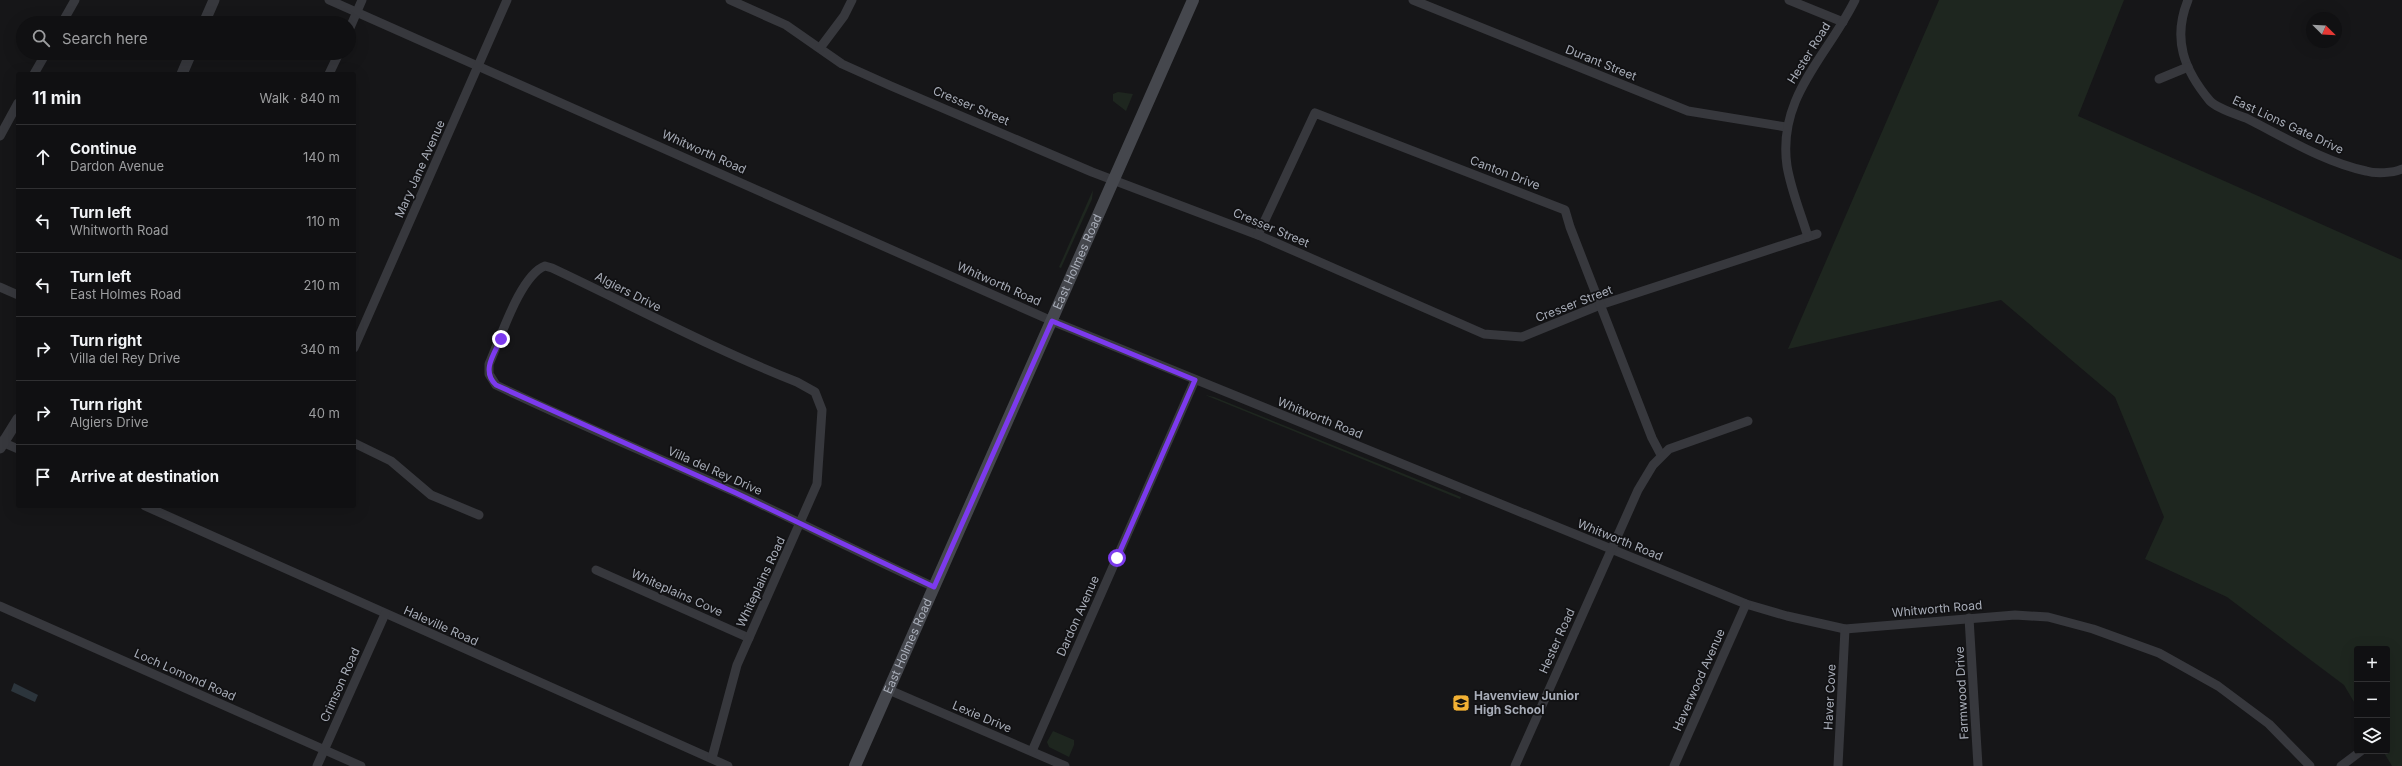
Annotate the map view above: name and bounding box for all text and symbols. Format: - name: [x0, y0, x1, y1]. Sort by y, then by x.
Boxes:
- north arrow: [2306, 12, 2342, 48]
- search box: [16, 16, 356, 60]
- street label: Hester Road: [1784, 19, 1833, 86]
- icon: search: [30, 27, 52, 49]
- text: Search here: [62, 29, 148, 48]
- street label: Durant Street: [1563, 41, 1639, 84]
- street label: Cresser Street: [931, 83, 1012, 128]
- text: 11 min: [32, 88, 81, 108]
- text: Walk · 840 m: [260, 90, 340, 106]
- street label: East Lions Gate Drive: [2230, 92, 2346, 157]
- street label: Mary Jane Avenue: [391, 118, 448, 220]
- street label: Whitworth Road: [660, 126, 749, 177]
- text: Continue: [70, 139, 137, 158]
- icon: ahead: [32, 146, 54, 168]
- text: 140 m: [303, 149, 340, 165]
- street label: Canton Drive: [1468, 152, 1542, 193]
- text: Dardon Avenue: [70, 158, 164, 174]
- text: Turn left: [70, 203, 131, 222]
- street label: Cresser Street: [1231, 205, 1312, 250]
- icon: left: [32, 210, 54, 232]
- street label: East Holmes Road: [1049, 212, 1105, 312]
- text: 110 m: [306, 213, 340, 229]
- text: Whitworth Road: [70, 222, 168, 238]
- street label: Whitworth Road: [955, 258, 1044, 309]
- text: Turn left: [70, 267, 131, 286]
- street label: Algiers Drive: [593, 268, 664, 315]
- icon: left: [32, 274, 54, 296]
- text: 210 m: [304, 277, 340, 293]
- street label: Cresser Street: [1533, 282, 1615, 325]
- text: East Holmes Road: [70, 286, 181, 302]
- route end: [492, 330, 510, 348]
- text: Turn right: [70, 331, 142, 350]
- icon: right: [32, 338, 54, 360]
- text: 340 m: [300, 341, 340, 357]
- text: Villa del Rey Drive: [70, 350, 180, 366]
- street label: Whitworth Road: [1275, 394, 1365, 441]
- text: Turn right: [70, 395, 142, 414]
- icon: right: [32, 402, 54, 424]
- text: 40 m: [308, 405, 340, 421]
- text: Algiers Drive: [70, 414, 149, 430]
- street label: Villa del Rey Drive: [666, 443, 765, 498]
- icon: arrive: [32, 466, 54, 488]
- text: Arrive at destination: [70, 467, 219, 486]
- street label: Whitworth Road: [1575, 516, 1665, 563]
- street label: Whiteplains Road: [733, 534, 788, 629]
- route start: [1108, 549, 1126, 567]
- street label: Whiteplains Cove: [629, 566, 725, 619]
- street label: Dardon Avenue: [1053, 573, 1102, 659]
- street label: East Holmes Road: [880, 596, 935, 696]
- street label: Whitworth Road: [1891, 597, 1983, 620]
- street label: Haleville Road: [402, 602, 481, 649]
- street label: Hester Road: [1535, 606, 1578, 676]
- street label: Haverwood Avenue: [1669, 626, 1728, 733]
- street label: Loch Lomond Road: [132, 645, 238, 704]
- street label: Crimson Road: [316, 645, 363, 724]
- street label: Farmwood Drive: [1952, 646, 1971, 740]
- map controls: [2354, 646, 2390, 754]
- button: +: [2354, 646, 2390, 682]
- street label: Haver Cove: [1820, 664, 1839, 730]
- button: −: [2354, 682, 2390, 718]
- place label: Havenview Junior High School: [1474, 688, 1579, 717]
- school or university icon: Havenview Junior High School: [1451, 693, 1471, 713]
- street label: Lexie Drive: [950, 697, 1014, 736]
- button: layers: [2354, 718, 2390, 754]

